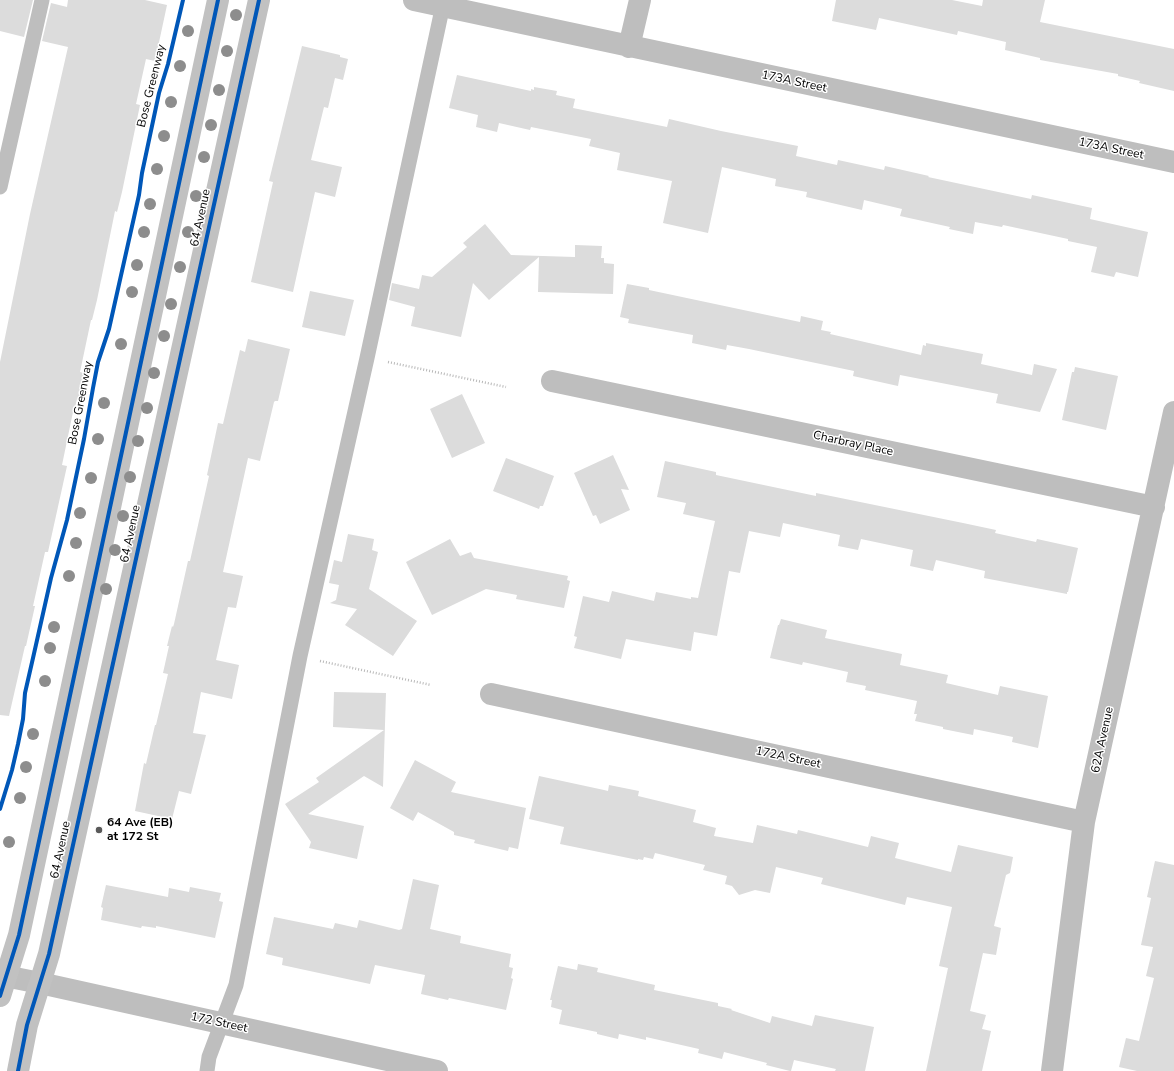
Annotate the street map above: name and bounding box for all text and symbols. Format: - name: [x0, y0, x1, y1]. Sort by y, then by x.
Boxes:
- street label: Bose Greenway: [135, 43, 169, 129]
- street label: 173A Street: [760, 68, 828, 96]
- street label: 173A Street: [1077, 135, 1145, 163]
- street label: 64 Avenue: [188, 188, 214, 248]
- street label: Bose Greenway: [66, 360, 96, 446]
- street label: Charbray Place: [812, 428, 894, 460]
- street label: 64 Avenue: [118, 504, 144, 564]
- street label: 62A Avenue: [1089, 706, 1117, 774]
- street label: 172A Street: [754, 744, 822, 772]
- place label: 64 Ave (EB) at 172 St: [107, 816, 173, 844]
- street label: 64 Avenue: [48, 820, 74, 880]
- marker: 64 Ave (EB) at 172 St: [94, 825, 104, 835]
- street label: 172 Street: [189, 1010, 249, 1036]

